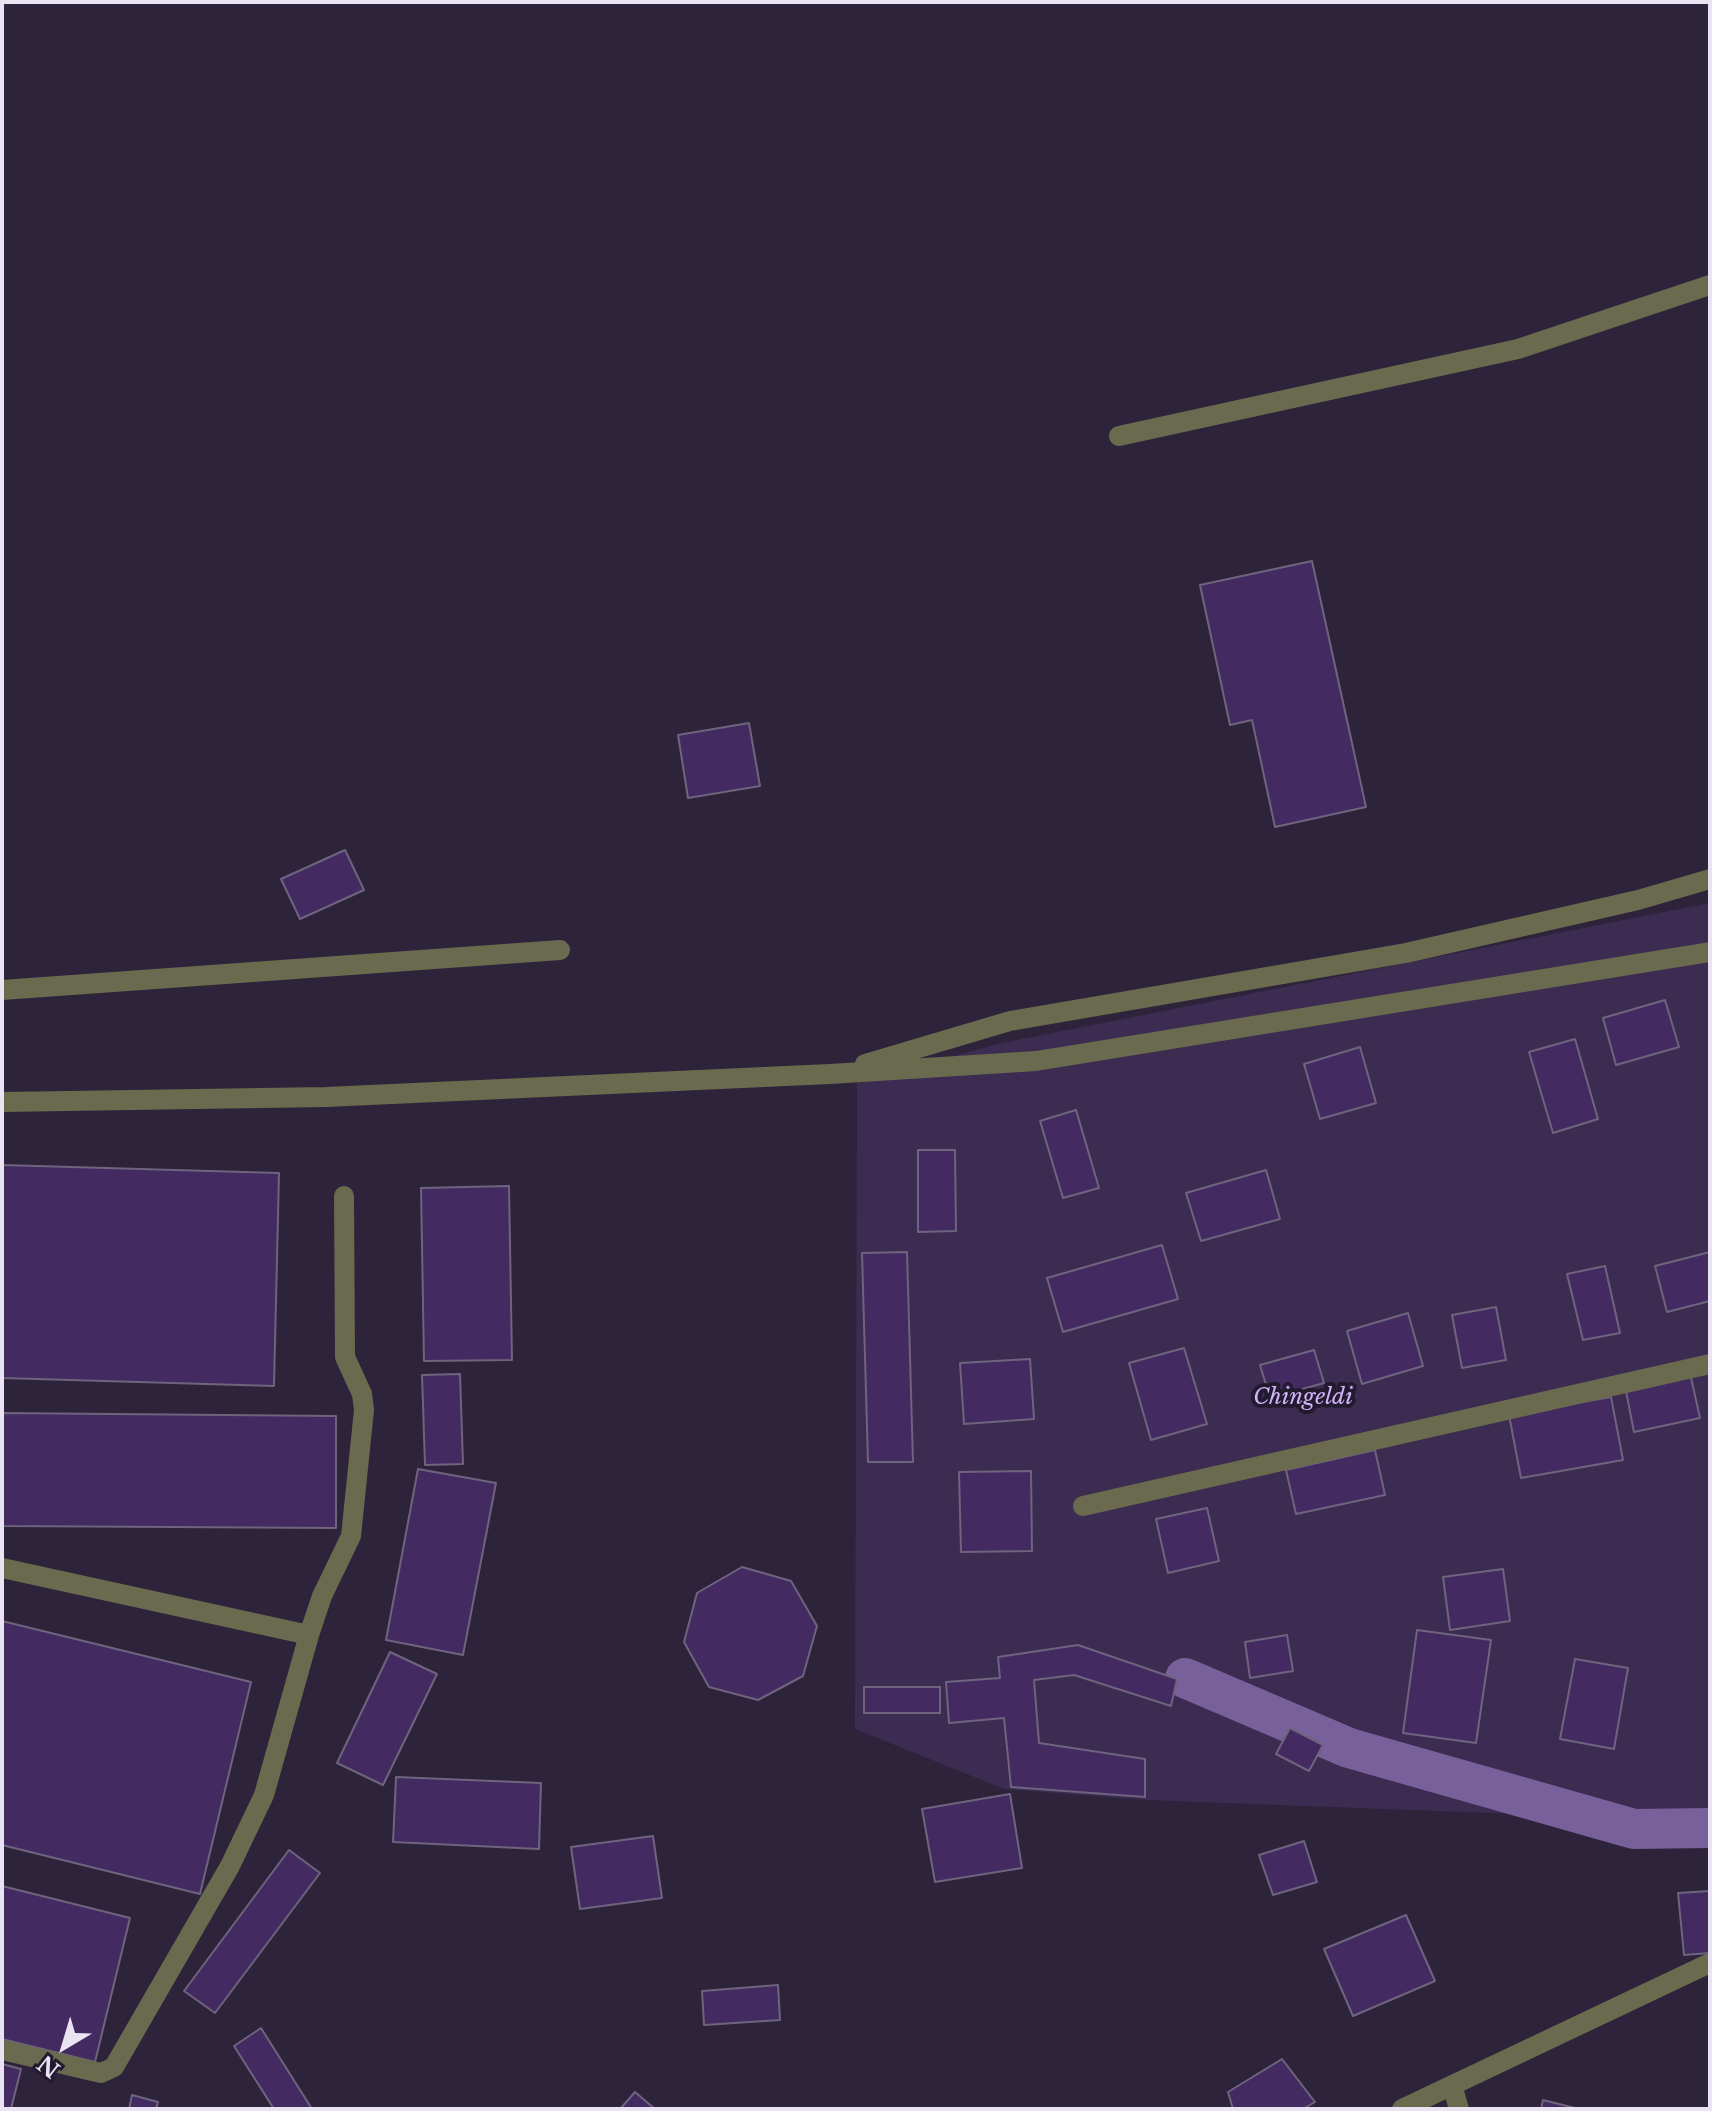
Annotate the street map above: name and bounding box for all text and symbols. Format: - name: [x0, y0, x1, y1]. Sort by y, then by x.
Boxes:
- park label: Chingeldi: [1253, 1385, 1353, 1411]
- north arrow: [24, 2007, 104, 2087]
- text: N: [32, 2049, 65, 2083]

